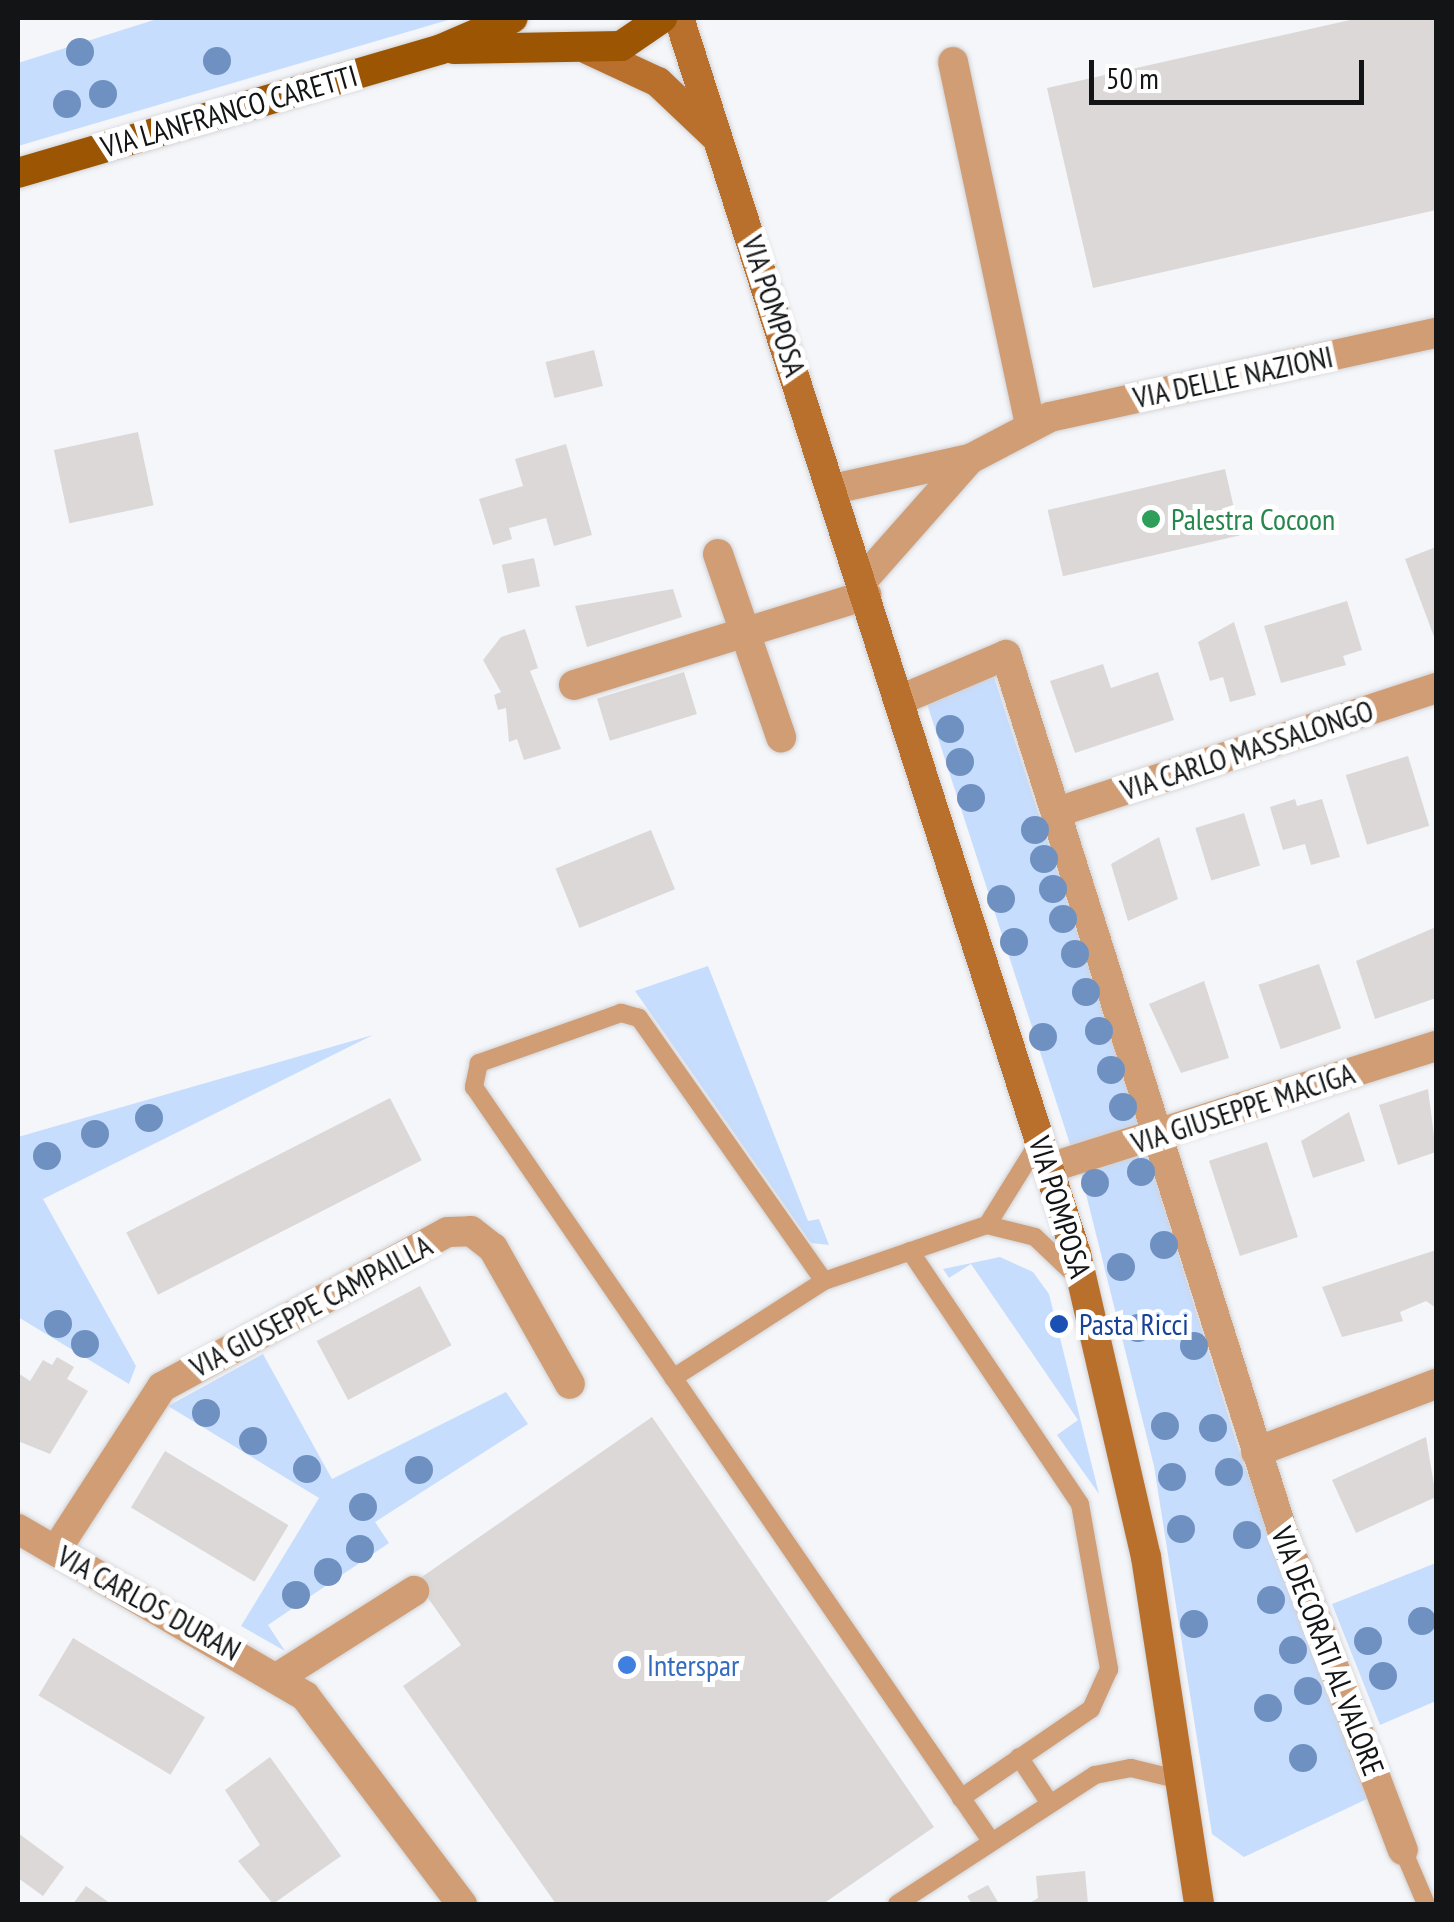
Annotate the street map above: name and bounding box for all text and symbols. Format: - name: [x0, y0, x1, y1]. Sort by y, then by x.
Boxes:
- scale bar: [1094, 40, 1369, 102]
- street label: VIA LANFRANCO CARETTI: [96, 57, 362, 165]
- text: 50 m: [1106, 58, 1159, 97]
- street label: VIA POMPOSA: [734, 231, 814, 381]
- street label: VIA DELLE NAZIONI: [1130, 338, 1336, 416]
- place label: Palestra Cocoon: [1171, 501, 1335, 537]
- marker: Palestra Cocoon: [1140, 508, 1162, 530]
- street label: VIA CARLO MASSALONGO: [1116, 692, 1378, 808]
- street label: VIA GIUSEPPE MACIGA: [1127, 1055, 1359, 1161]
- street label: VIA POMPOSA: [1021, 1132, 1099, 1282]
- street label: VIA GIUSEPPE CAMPAILLA: [184, 1227, 438, 1385]
- place label: Pasta Ricci: [1079, 1306, 1189, 1342]
- marker: Pasta Ricci: [1048, 1313, 1070, 1335]
- street label: VIA DECORATI AL VALORE: [1263, 1520, 1393, 1782]
- street label: VIA CARLOS DURAN: [51, 1538, 247, 1668]
- place label: Interspar: [647, 1647, 739, 1683]
- marker: Interspar: [616, 1654, 638, 1676]

